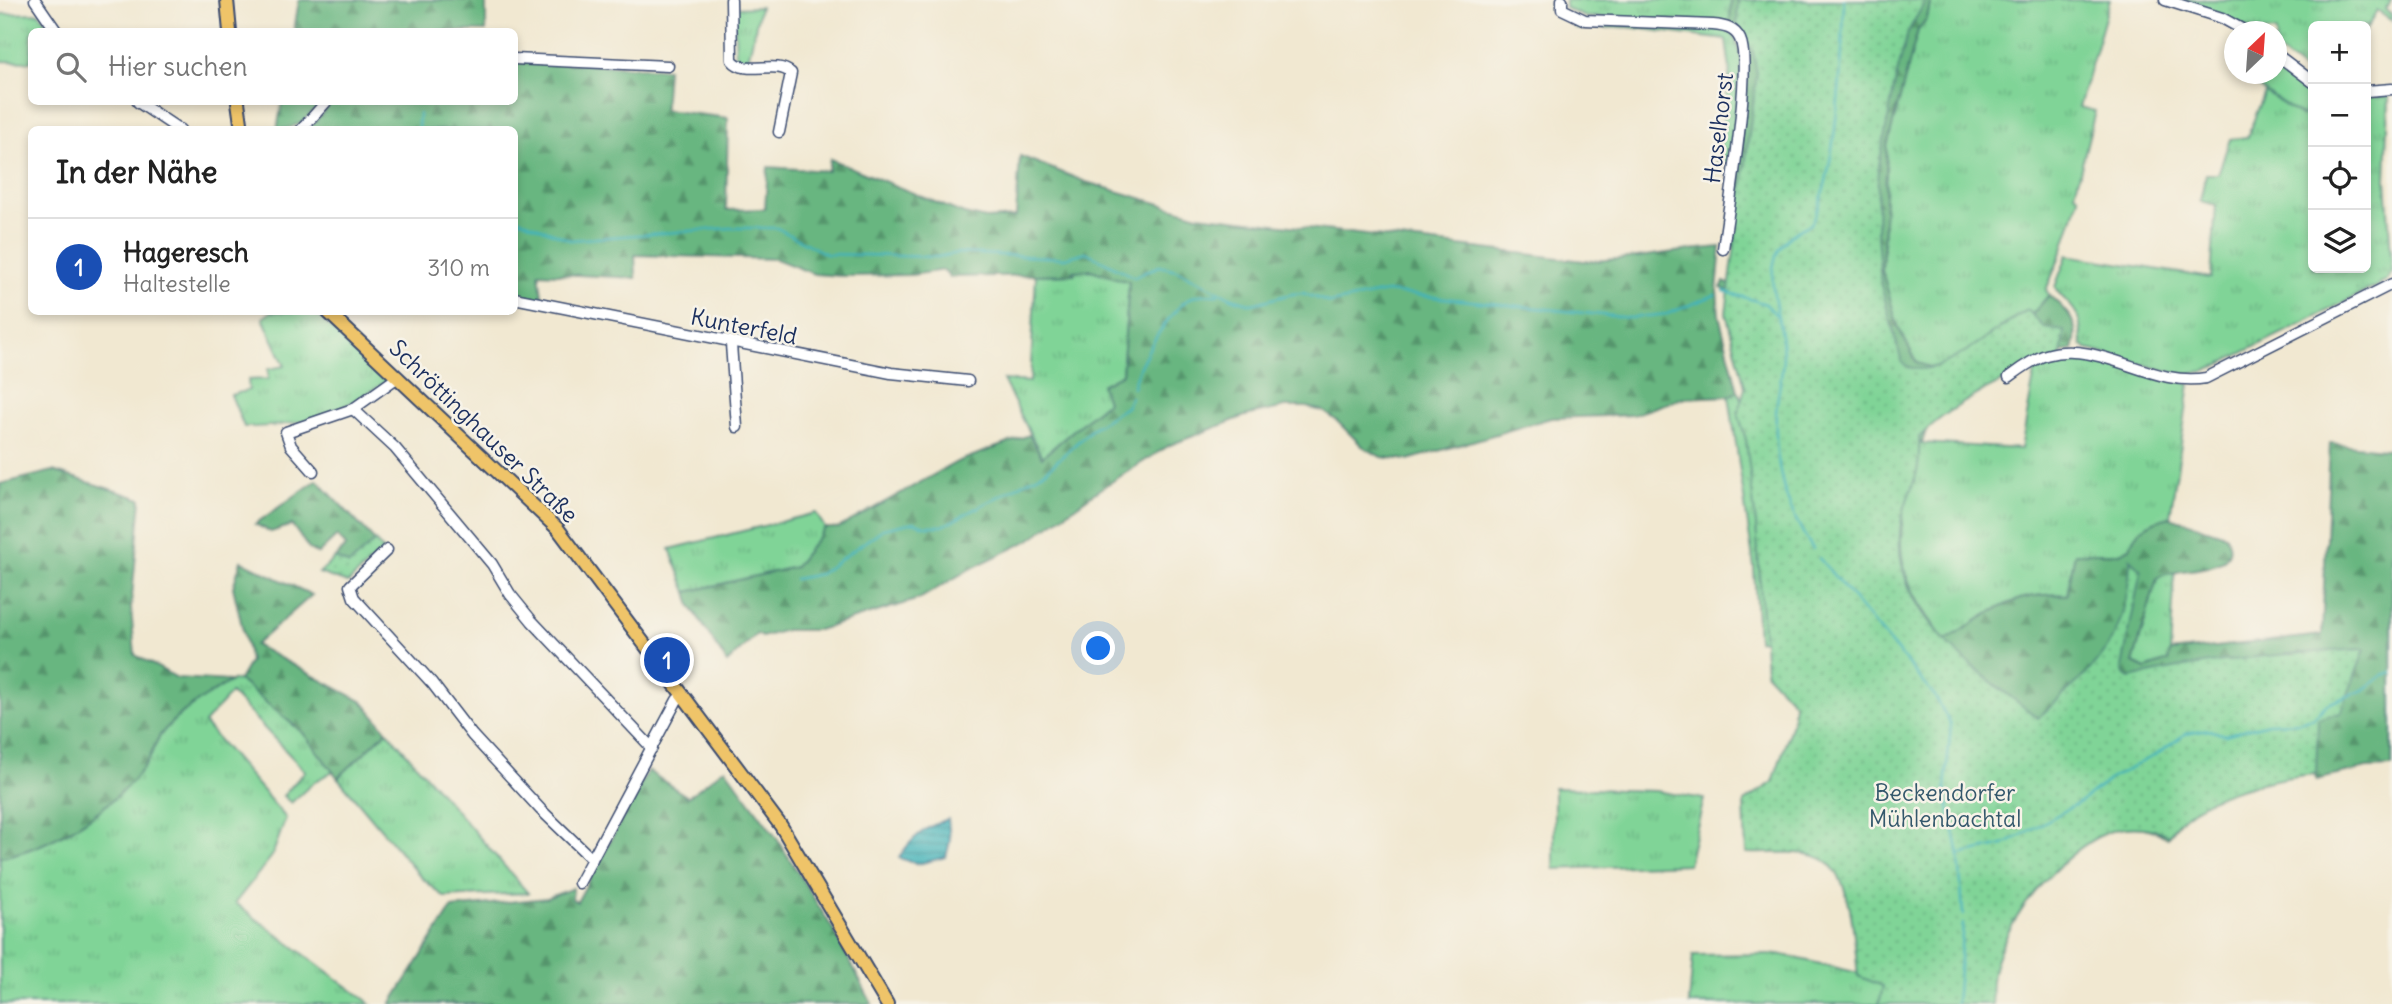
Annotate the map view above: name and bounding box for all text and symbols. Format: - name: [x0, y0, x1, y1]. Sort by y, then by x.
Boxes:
- north arrow: [2224, 21, 2287, 84]
- map controls: [2308, 21, 2371, 273]
- button: +: [2308, 21, 2371, 84]
- search box: [28, 28, 518, 105]
- icon: search: [52, 48, 90, 86]
- text: Hier suchen: [108, 50, 248, 83]
- street label: Haselhorst: [1697, 71, 1739, 185]
- button: −: [2308, 84, 2371, 147]
- button: locate: [2308, 147, 2371, 210]
- text: In der Nähe: [56, 153, 218, 191]
- button: layers: [2308, 210, 2371, 273]
- text: Hageresch: [123, 236, 249, 269]
- text: 1: [74, 253, 84, 282]
- text: 310 m: [427, 253, 490, 282]
- text: Haltestelle: [123, 269, 231, 298]
- street label: Kunterfeld: [688, 301, 800, 351]
- street label: Schröttinghauser Straße: [384, 333, 584, 529]
- your location: [1081, 631, 1115, 665]
- pin: 1: [644, 634, 690, 686]
- park label: Beckendorfer Mühlenbachtal: [1869, 778, 2021, 833]

